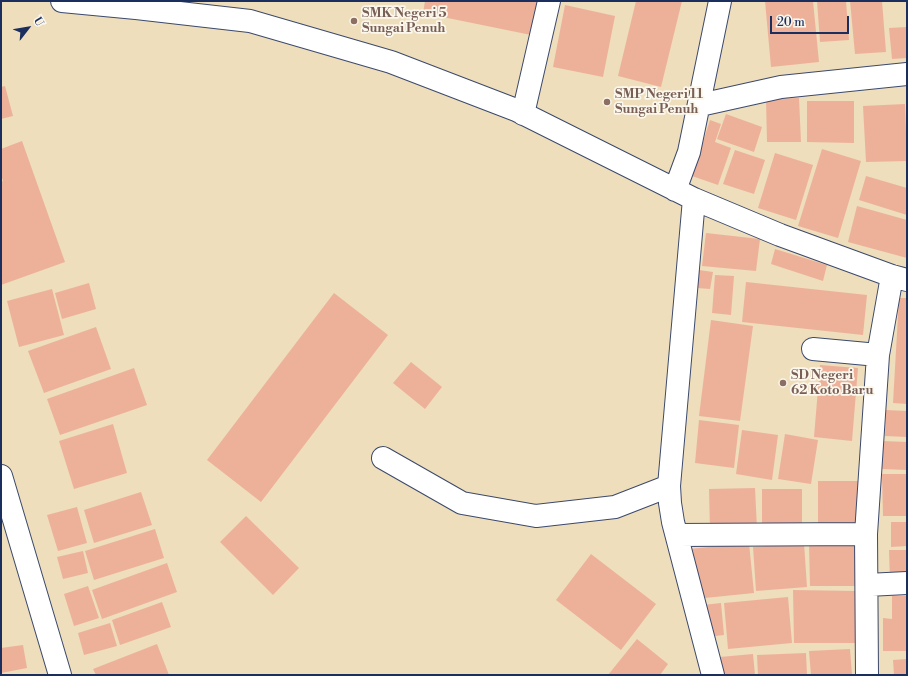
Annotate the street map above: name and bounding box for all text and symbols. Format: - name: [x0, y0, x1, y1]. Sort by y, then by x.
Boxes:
- place label: SMK Negeri 5 Sungai Penuh: [362, 6, 446, 37]
- north arrow: [8, 8, 48, 48]
- scale bar: [772, 8, 851, 34]
- text: U: [30, 15, 46, 29]
- text: 20 m: [777, 15, 805, 30]
- marker: SMK Negeri 5 Sungai Penuh: [349, 16, 359, 26]
- place label: SMP Negeri 11 Sungai Penuh: [615, 87, 703, 118]
- marker: SMP Negeri 11 Sungai Penuh: [602, 97, 612, 107]
- place label: SD Negeri 62 Koto Baru: [791, 368, 873, 399]
- marker: SD Negeri 62 Koto Baru: [778, 378, 788, 388]

